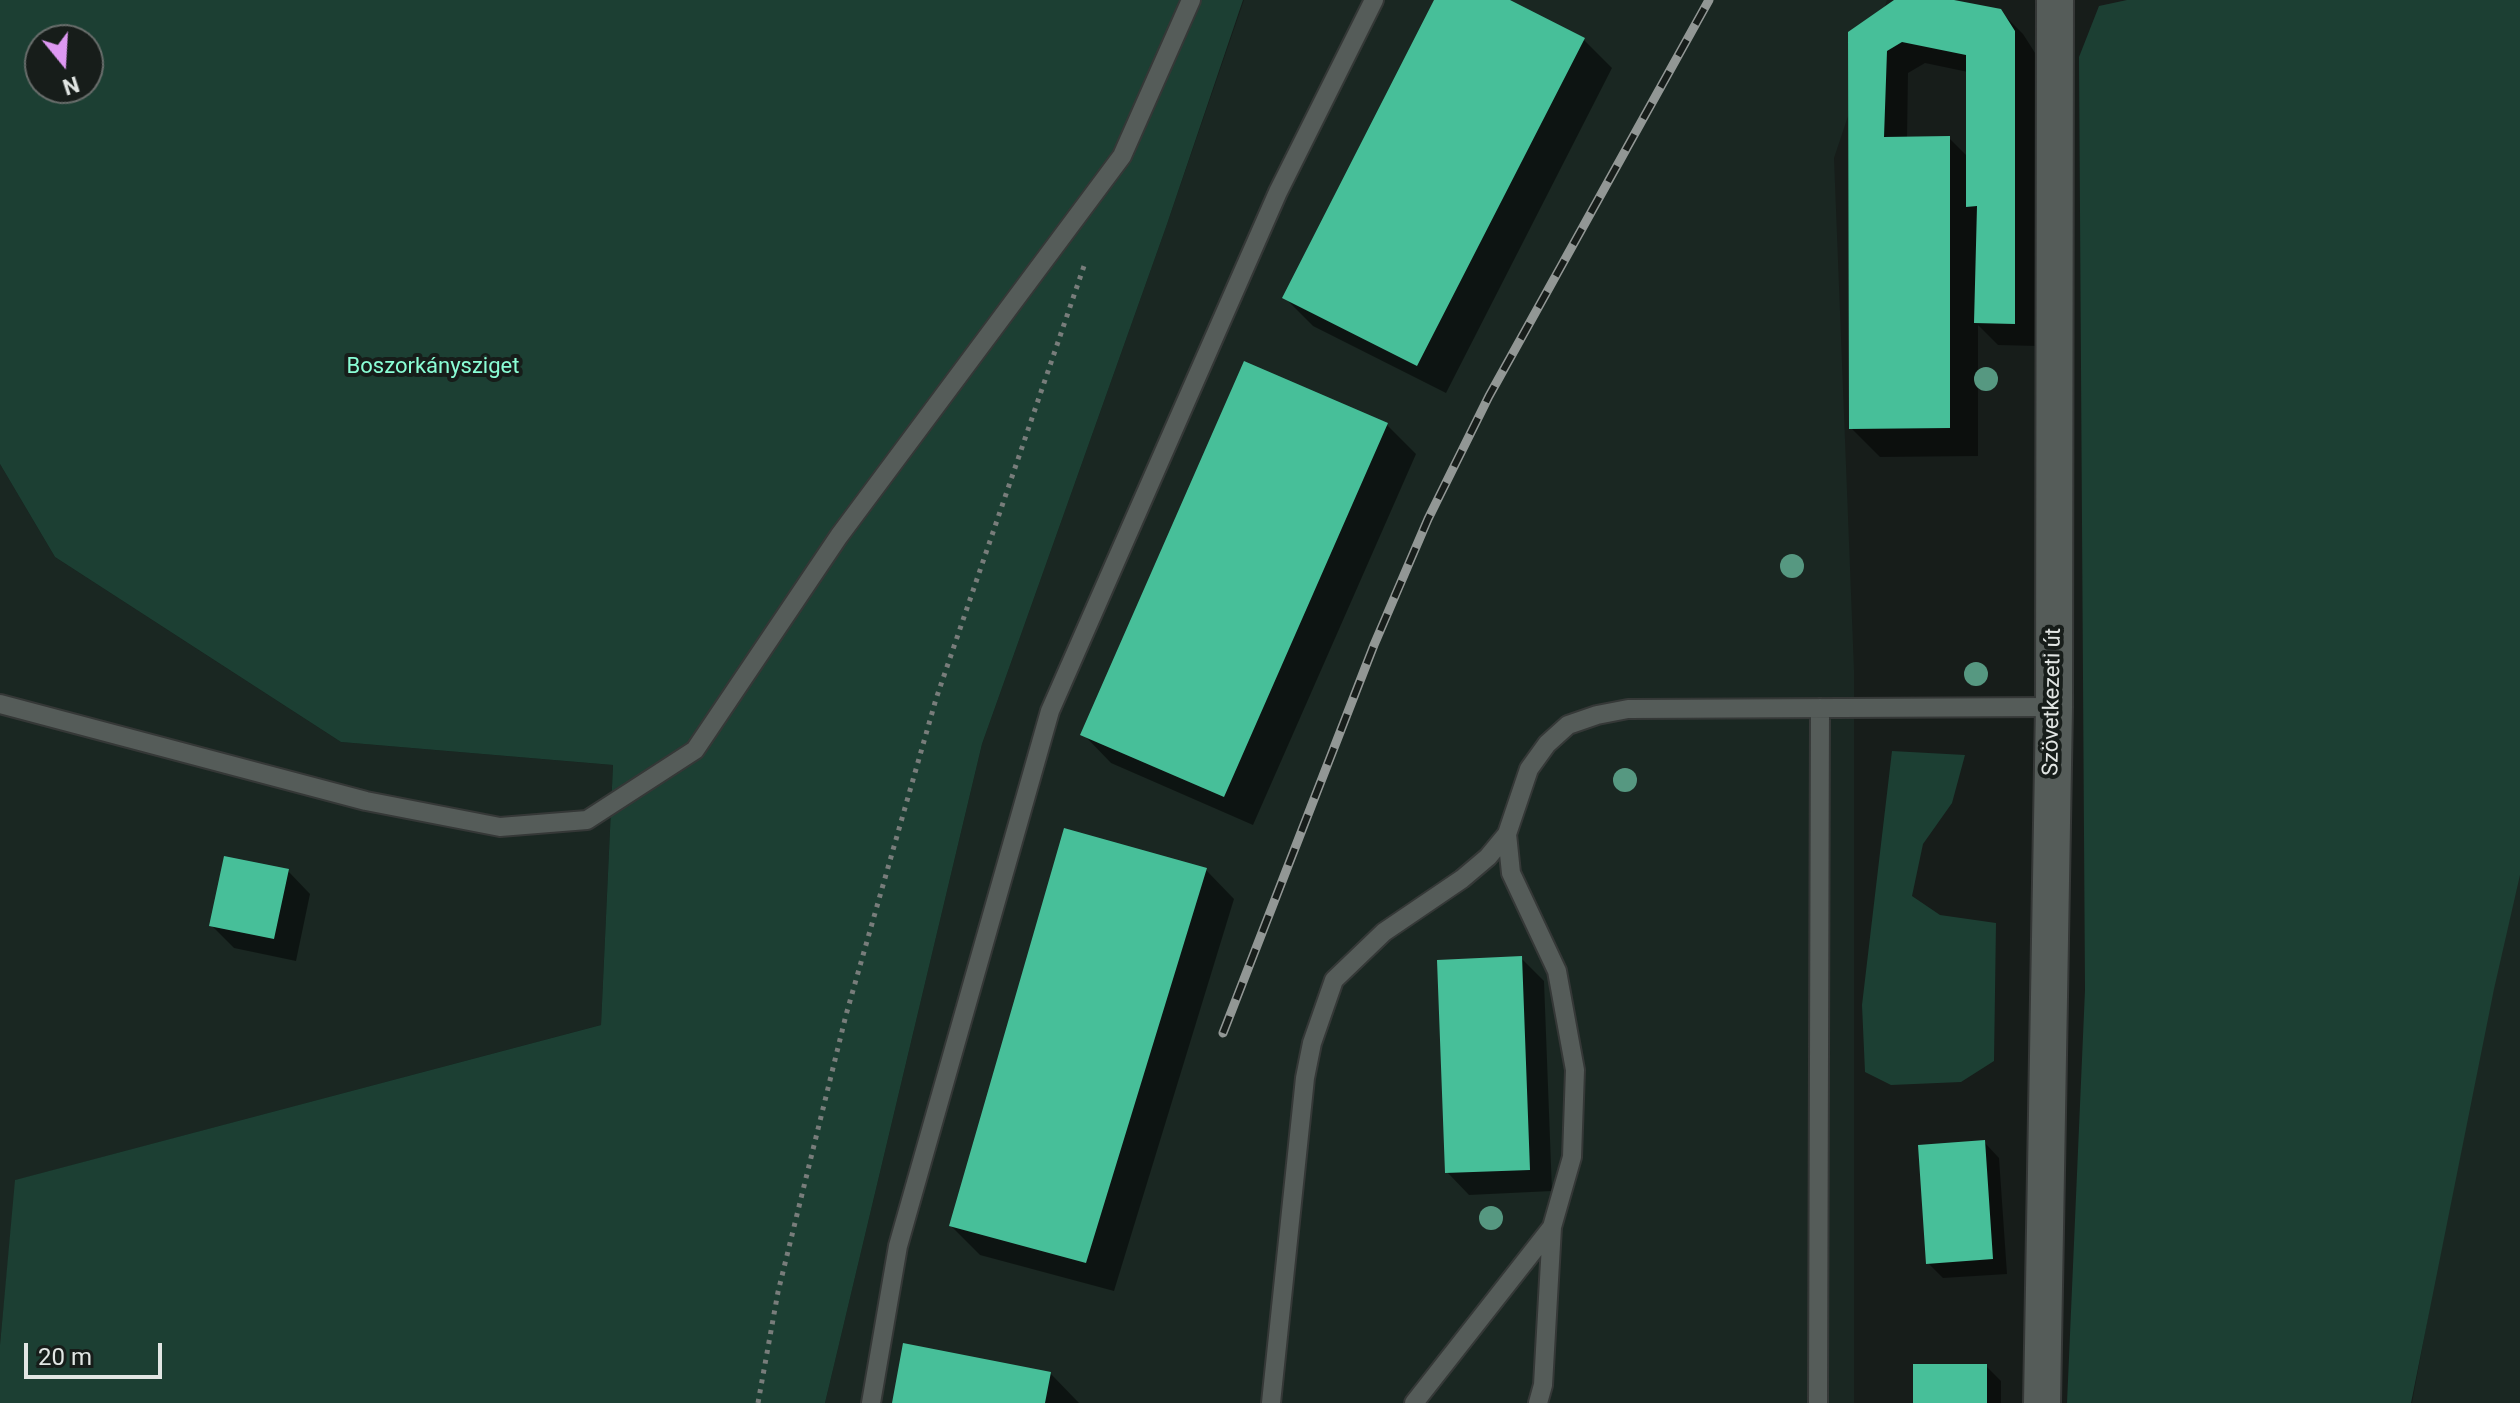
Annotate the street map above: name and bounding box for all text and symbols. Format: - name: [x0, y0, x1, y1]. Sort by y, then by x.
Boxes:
- north arrow: [24, 24, 104, 104]
- text: N: [60, 71, 82, 100]
- park label: Boszorkánysziget: [347, 354, 519, 380]
- street label: Szövetkezeti út: [2039, 628, 2067, 776]
- scale bar: [28, 1327, 166, 1377]
- text: 20 m: [38, 1343, 92, 1371]

